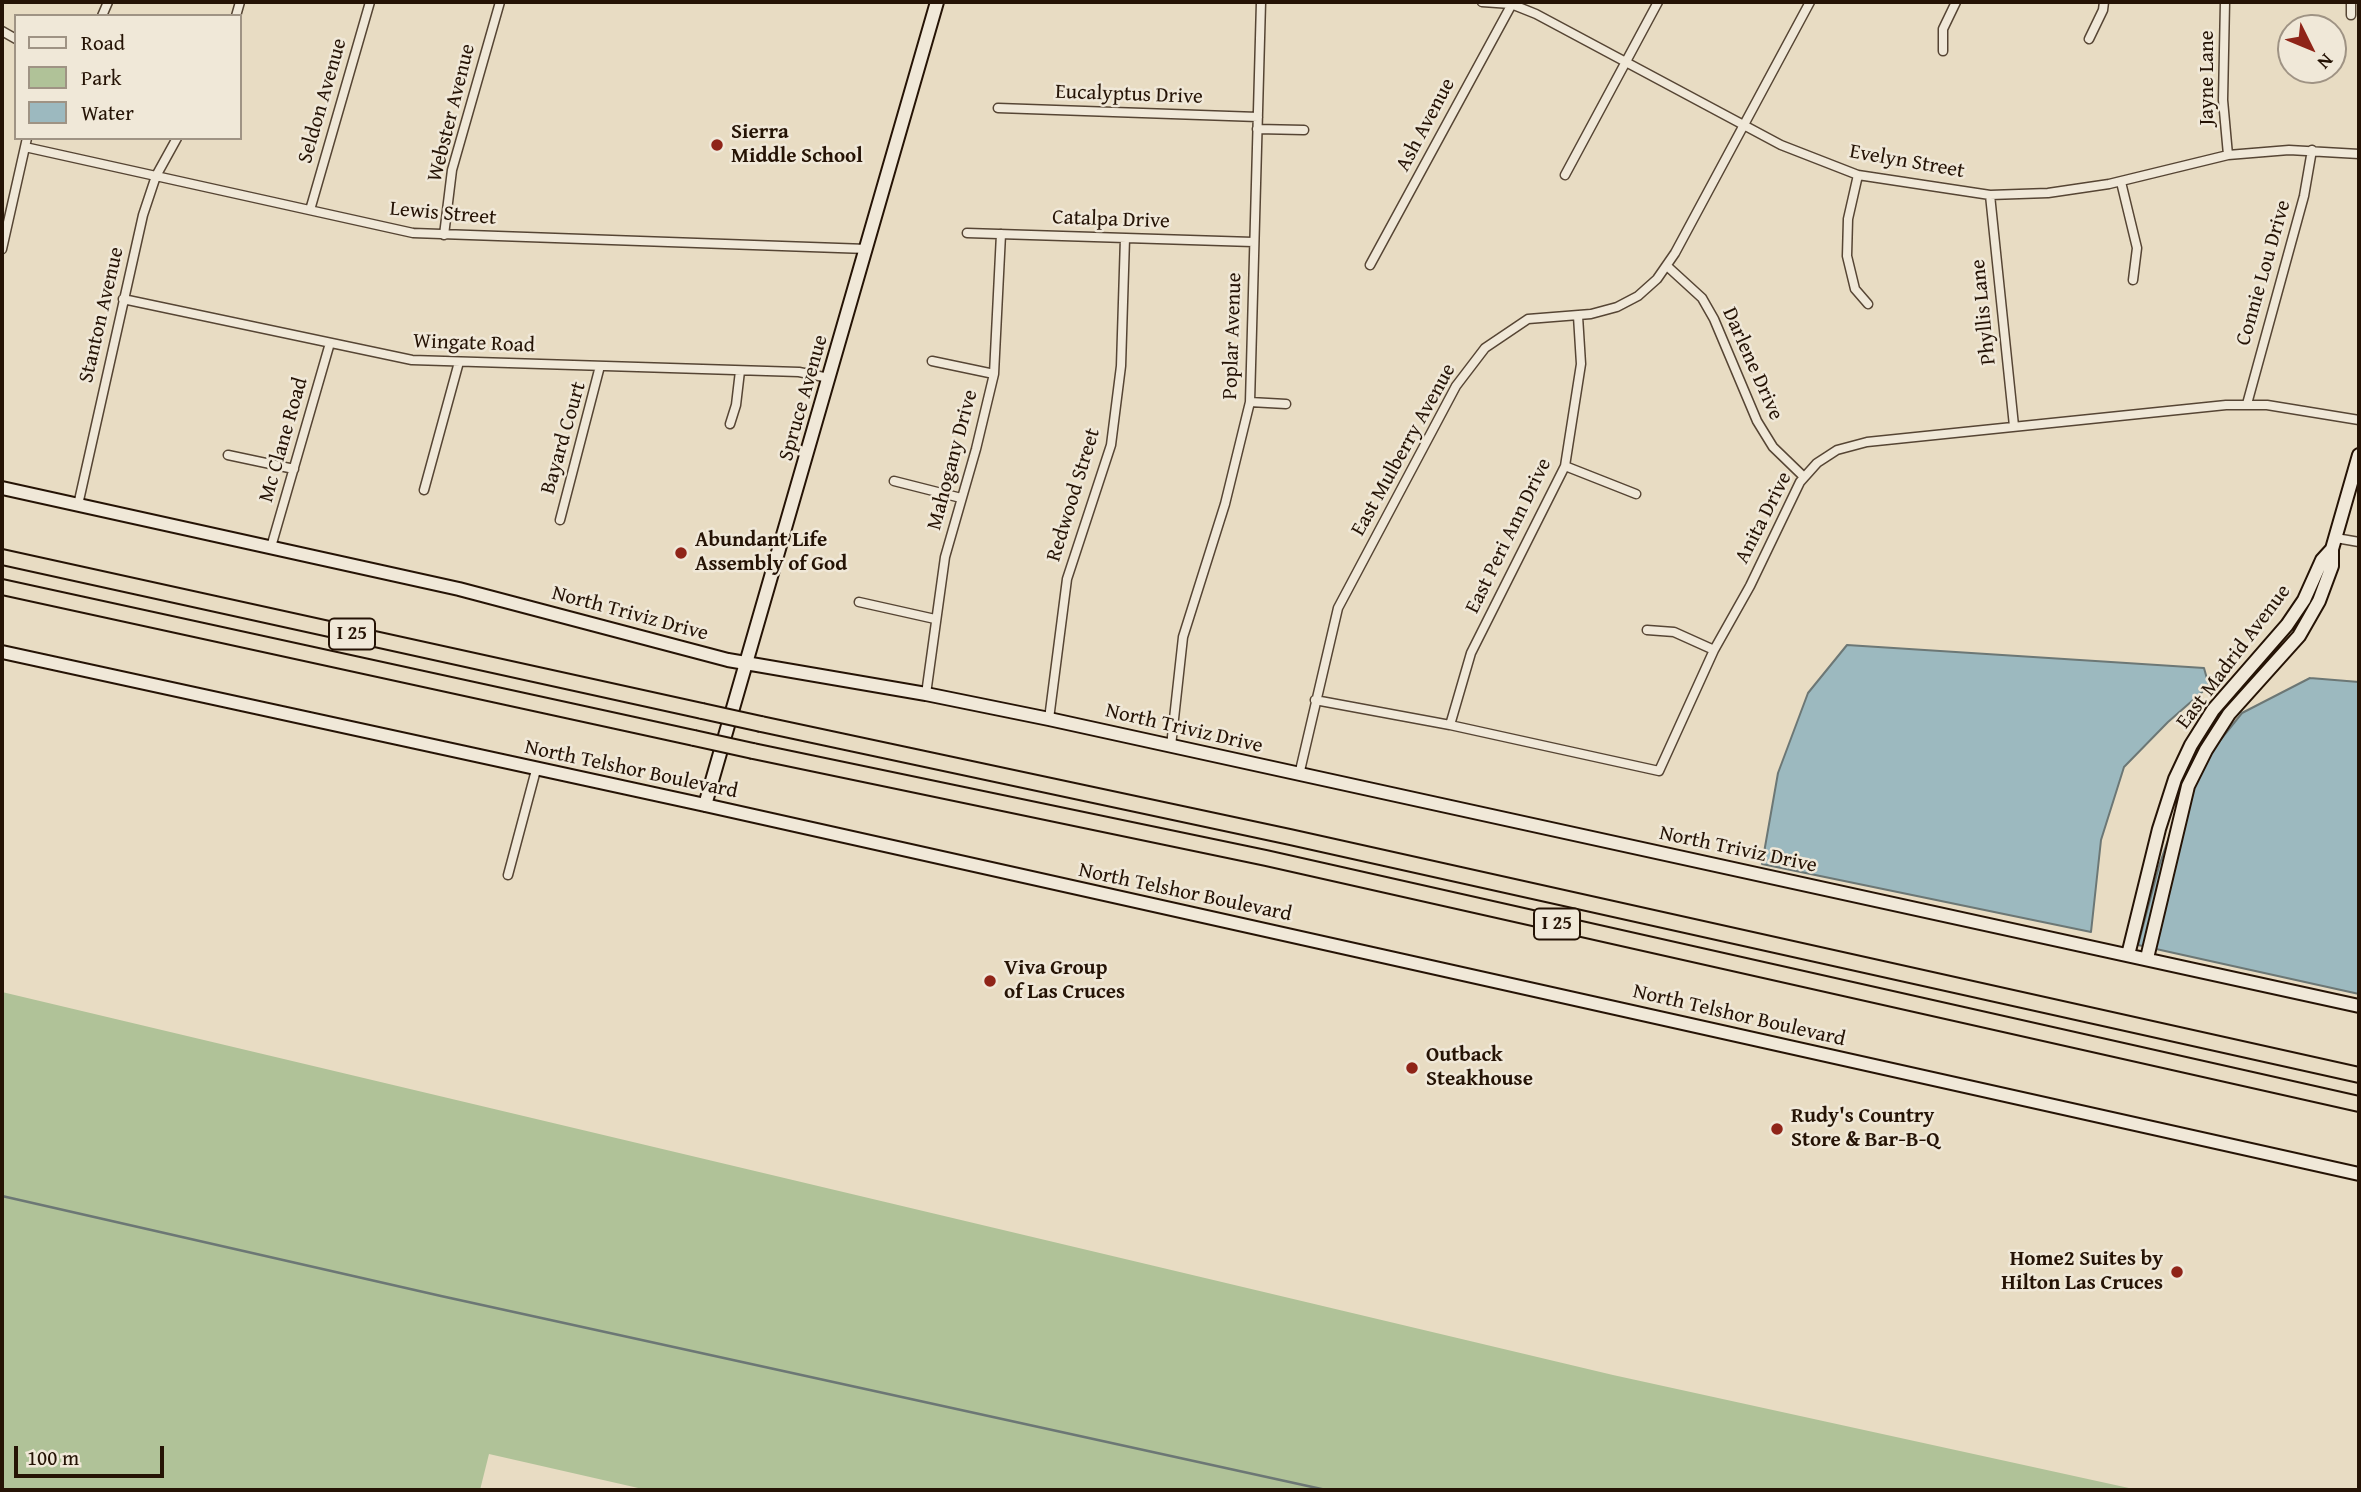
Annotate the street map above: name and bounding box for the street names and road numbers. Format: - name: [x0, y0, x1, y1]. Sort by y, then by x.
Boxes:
- street label: Jayne Lane: [2195, 30, 2221, 126]
- street label: Seldon Avenue: [293, 36, 353, 166]
- street label: Webster Avenue: [423, 41, 481, 185]
- street label: Ash Avenue: [1391, 74, 1461, 176]
- street label: Eucalyptus Drive: [1055, 80, 1203, 110]
- street label: Evelyn Street: [1848, 139, 1966, 185]
- street label: Lewis Street: [389, 197, 497, 231]
- street label: Connie Lou Drive: [2231, 197, 2297, 349]
- street label: Catalpa Drive: [1052, 205, 1170, 235]
- street label: Stanton Avenue: [74, 245, 130, 385]
- street label: Phyllis Lane: [1966, 258, 2002, 366]
- street label: Poplar Avenue: [1218, 272, 1248, 400]
- street label: Darlene Drive: [1716, 304, 1788, 424]
- street label: Wingate Road: [413, 329, 535, 359]
- street label: Spruce Avenue: [774, 332, 834, 464]
- street label: East Mulberry Avenue: [1346, 359, 1462, 541]
- street label: Mc Clane Road: [254, 375, 314, 505]
- street label: Bayard Court: [536, 379, 592, 497]
- street label: Mahogany Drive: [922, 387, 984, 533]
- street label: Redwood Street: [1042, 425, 1106, 565]
- street label: East Peri Ann Drive: [1461, 454, 1557, 618]
- street label: Anita Drive: [1730, 468, 1798, 568]
- street label: East Madrid Avenue: [2172, 580, 2296, 734]
- street label: North Triviz Drive: [549, 581, 711, 647]
- road number: I 25: [329, 618, 375, 650]
- street label: North Triviz Drive: [1103, 699, 1265, 759]
- street label: North Telshor Boulevard: [522, 735, 740, 805]
- street label: North Triviz Drive: [1657, 821, 1819, 879]
- street label: North Telshor Boulevard: [1076, 858, 1294, 928]
- road number: I 25: [1534, 908, 1580, 940]
- street label: North Telshor Boulevard: [1630, 979, 1848, 1053]

